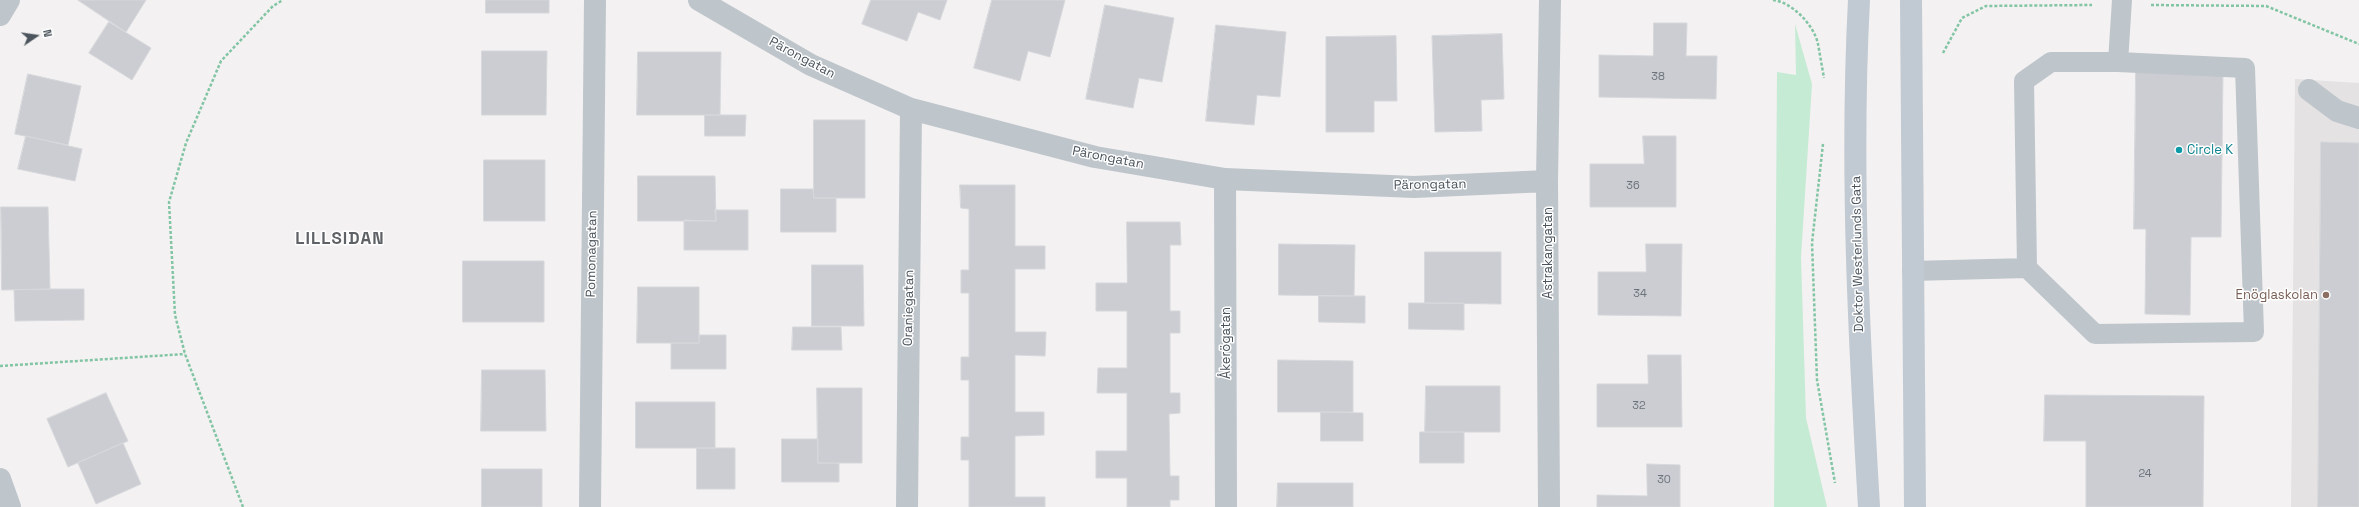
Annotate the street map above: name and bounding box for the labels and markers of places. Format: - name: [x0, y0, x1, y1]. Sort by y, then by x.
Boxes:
- place label: Circle K: [2187, 142, 2233, 158]
- marker: Circle K: [2174, 145, 2184, 155]
- place label: Enöglaskolan: [2236, 287, 2318, 303]
- marker: Enöglaskolan: [2321, 290, 2331, 300]

